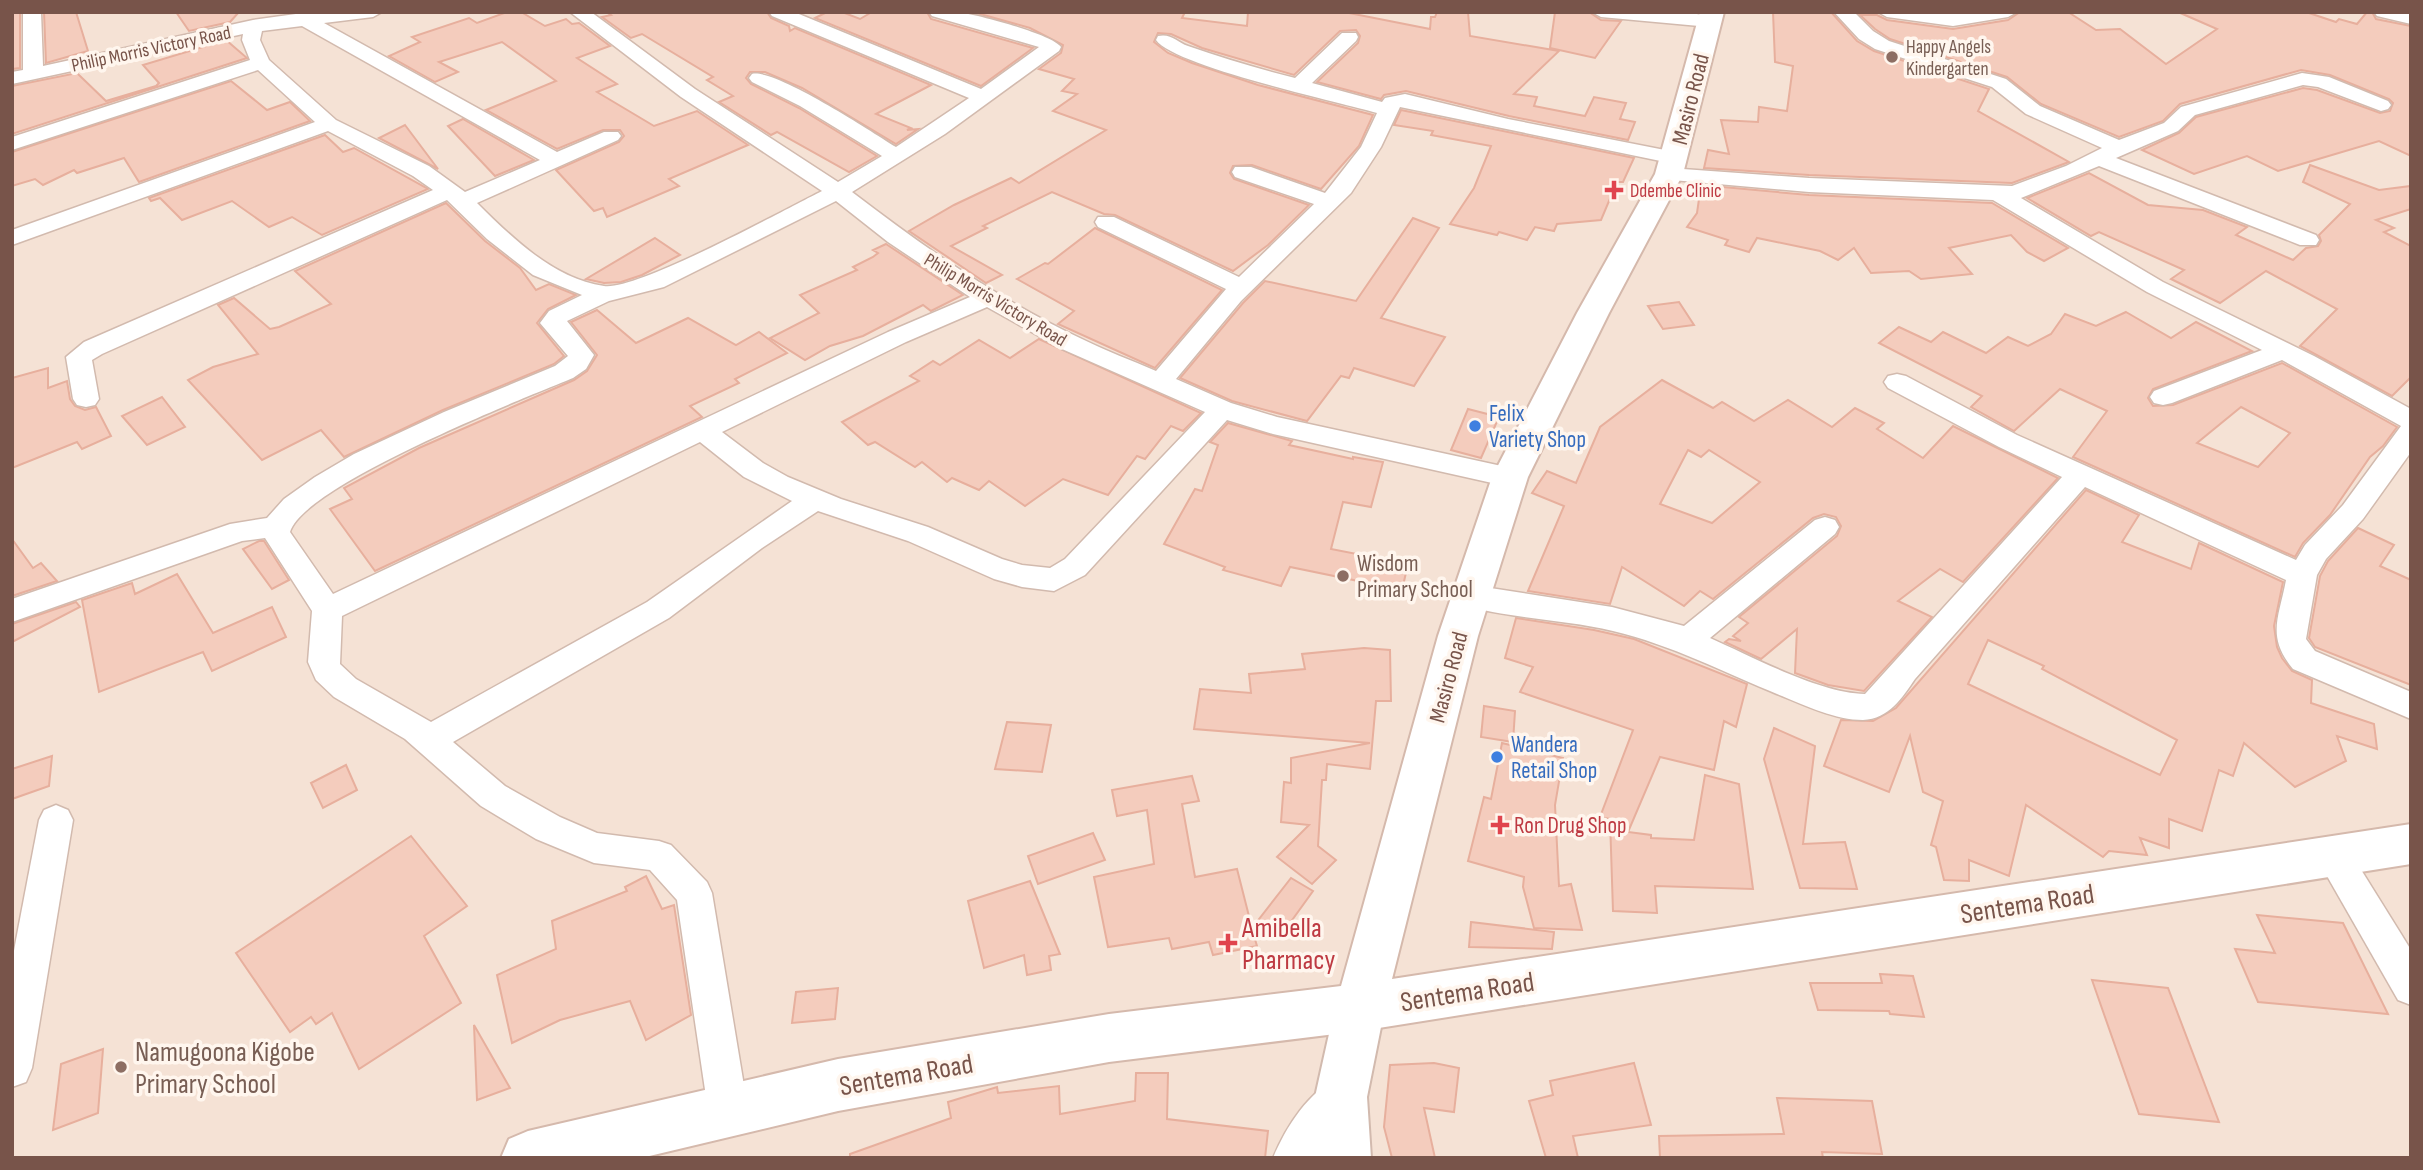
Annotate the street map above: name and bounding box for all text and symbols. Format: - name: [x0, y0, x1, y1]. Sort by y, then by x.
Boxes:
- street label: Philip Morris Victory Road: [70, 21, 233, 78]
- place label: Happy Angels Kindergarten: [1906, 36, 1991, 81]
- marker: Happy Angels Kindergarten: [1884, 49, 1900, 65]
- street label: Masiro Road: [1666, 51, 1716, 148]
- marker: Ddembe Clinic: [1604, 180, 1624, 200]
- place label: Ddembe Clinic: [1630, 180, 1722, 203]
- street label: Philip Morris Victory Road: [920, 249, 1071, 352]
- place label: Felix Variety Shop: [1489, 400, 1586, 454]
- marker: Felix Variety Shop: [1467, 418, 1483, 434]
- place label: Wisdom Primary School: [1357, 550, 1473, 604]
- marker: Wisdom Primary School: [1335, 568, 1351, 584]
- street label: Masiro Road: [1423, 629, 1474, 726]
- place label: Wandera Retail Shop: [1511, 731, 1597, 785]
- marker: Wandera Retail Shop: [1489, 749, 1505, 765]
- place label: Ron Drug Shop: [1514, 812, 1627, 840]
- marker: Ron Drug Shop: [1492, 817, 1508, 833]
- street label: Sentema Road: [1958, 878, 2096, 931]
- place label: Amibella Pharmacy: [1241, 912, 1335, 977]
- marker: Amibella Pharmacy: [1220, 935, 1236, 951]
- street label: Sentema Road: [1398, 966, 1536, 1019]
- place label: Namugoona Kigobe Primary School: [135, 1036, 315, 1101]
- street label: Sentema Road: [837, 1048, 976, 1103]
- marker: Namugoona Kigobe Primary School: [113, 1059, 129, 1075]

